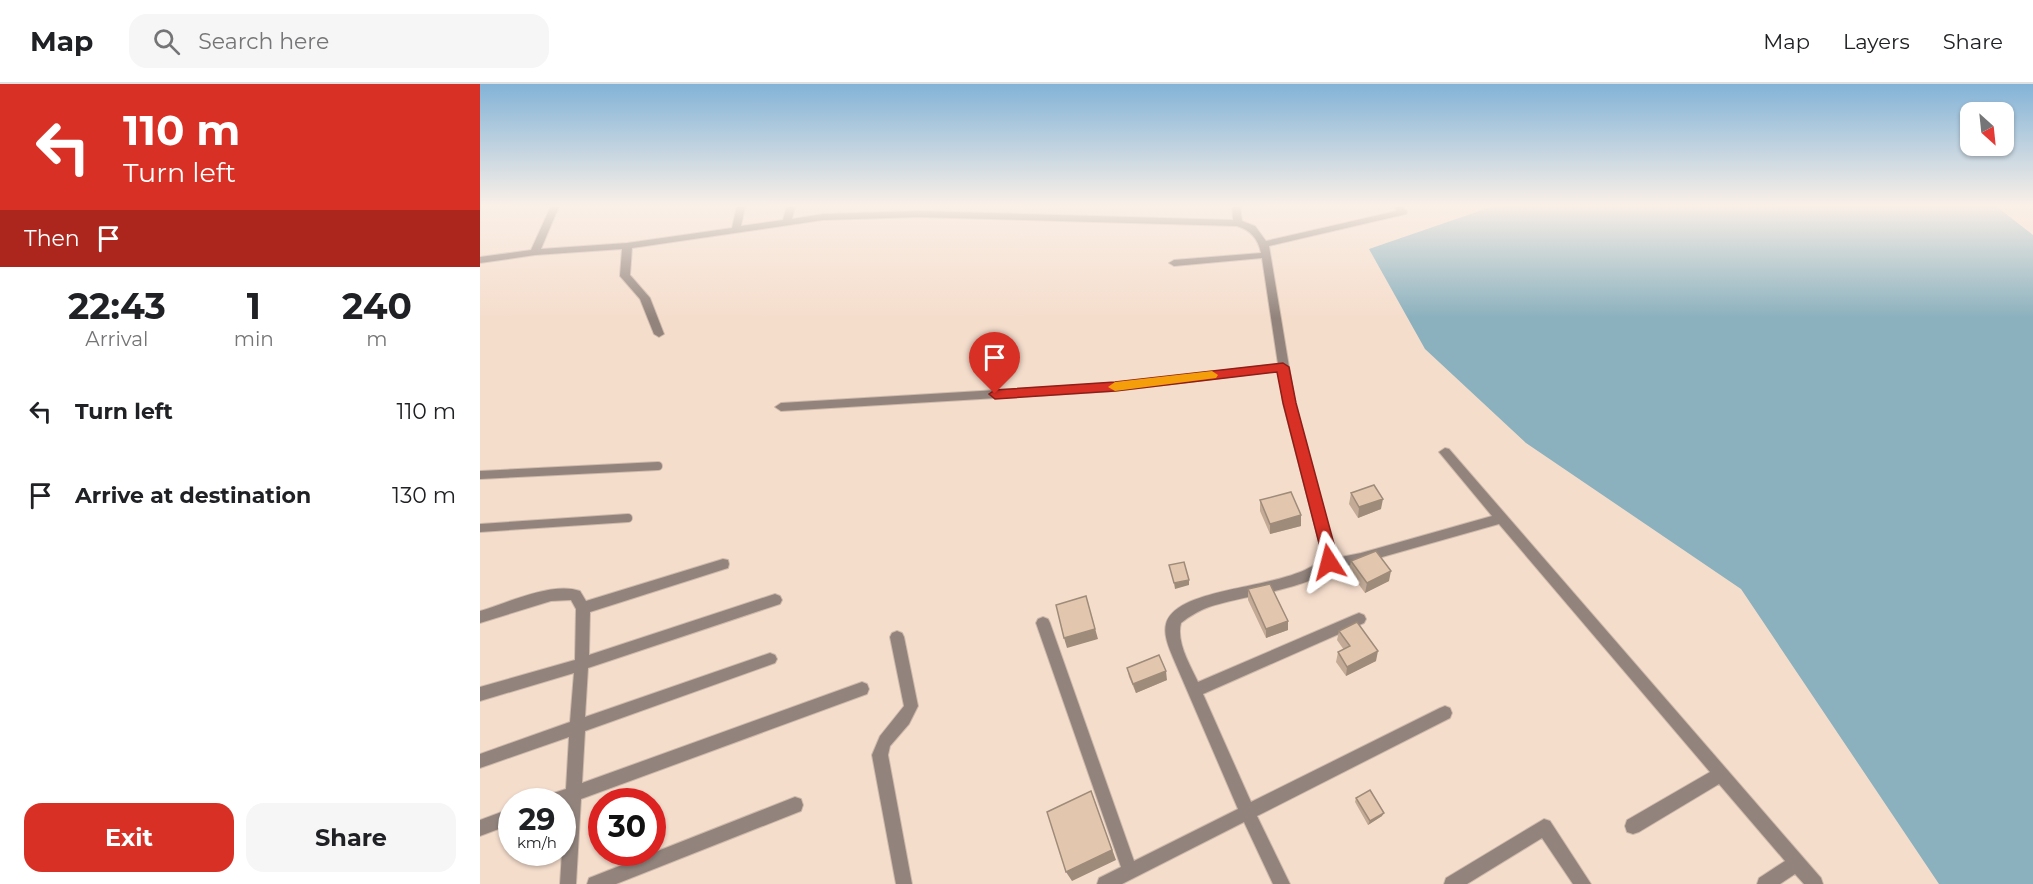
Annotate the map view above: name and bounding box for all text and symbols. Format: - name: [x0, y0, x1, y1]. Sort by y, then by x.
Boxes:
- search box: [129, 14, 549, 68]
- text: Map: [30, 24, 93, 58]
- icon: search: [150, 25, 183, 58]
- text: Search here: [198, 28, 329, 55]
- text: Map: [1763, 29, 1810, 54]
- text: Layers: [1843, 29, 1910, 54]
- text: Share: [1943, 29, 2003, 54]
- north arrow: [1960, 102, 2014, 156]
- map controls: [1960, 102, 2014, 156]
- text: 110 m: [123, 104, 240, 156]
- icon: left: [24, 108, 102, 186]
- text: Turn left: [123, 156, 236, 189]
- icon: arrive: [92, 222, 125, 255]
- text: Then: [24, 225, 80, 252]
- text: 22:43: [68, 284, 166, 328]
- text: 1: [247, 284, 261, 328]
- text: 240: [342, 284, 412, 328]
- text: Arrival: [85, 327, 148, 351]
- text: min: [234, 327, 274, 351]
- text: m: [366, 327, 388, 351]
- pin: [969, 332, 1020, 394]
- icon: arrive: [978, 341, 1011, 374]
- icon: left: [24, 395, 57, 428]
- text: Turn left: [75, 398, 173, 425]
- text: 110 m: [396, 398, 456, 425]
- icon: arrive: [24, 479, 57, 512]
- text: Arrive at destination: [75, 482, 311, 509]
- text: 130 m: [392, 482, 456, 509]
- position arrow: [1297, 530, 1361, 594]
- speed limit sign: 30: [588, 788, 666, 866]
- text: 29: [519, 801, 555, 838]
- button: Exit: [24, 803, 234, 872]
- button: Share: [246, 803, 456, 872]
- text: km/h: [517, 833, 557, 852]

